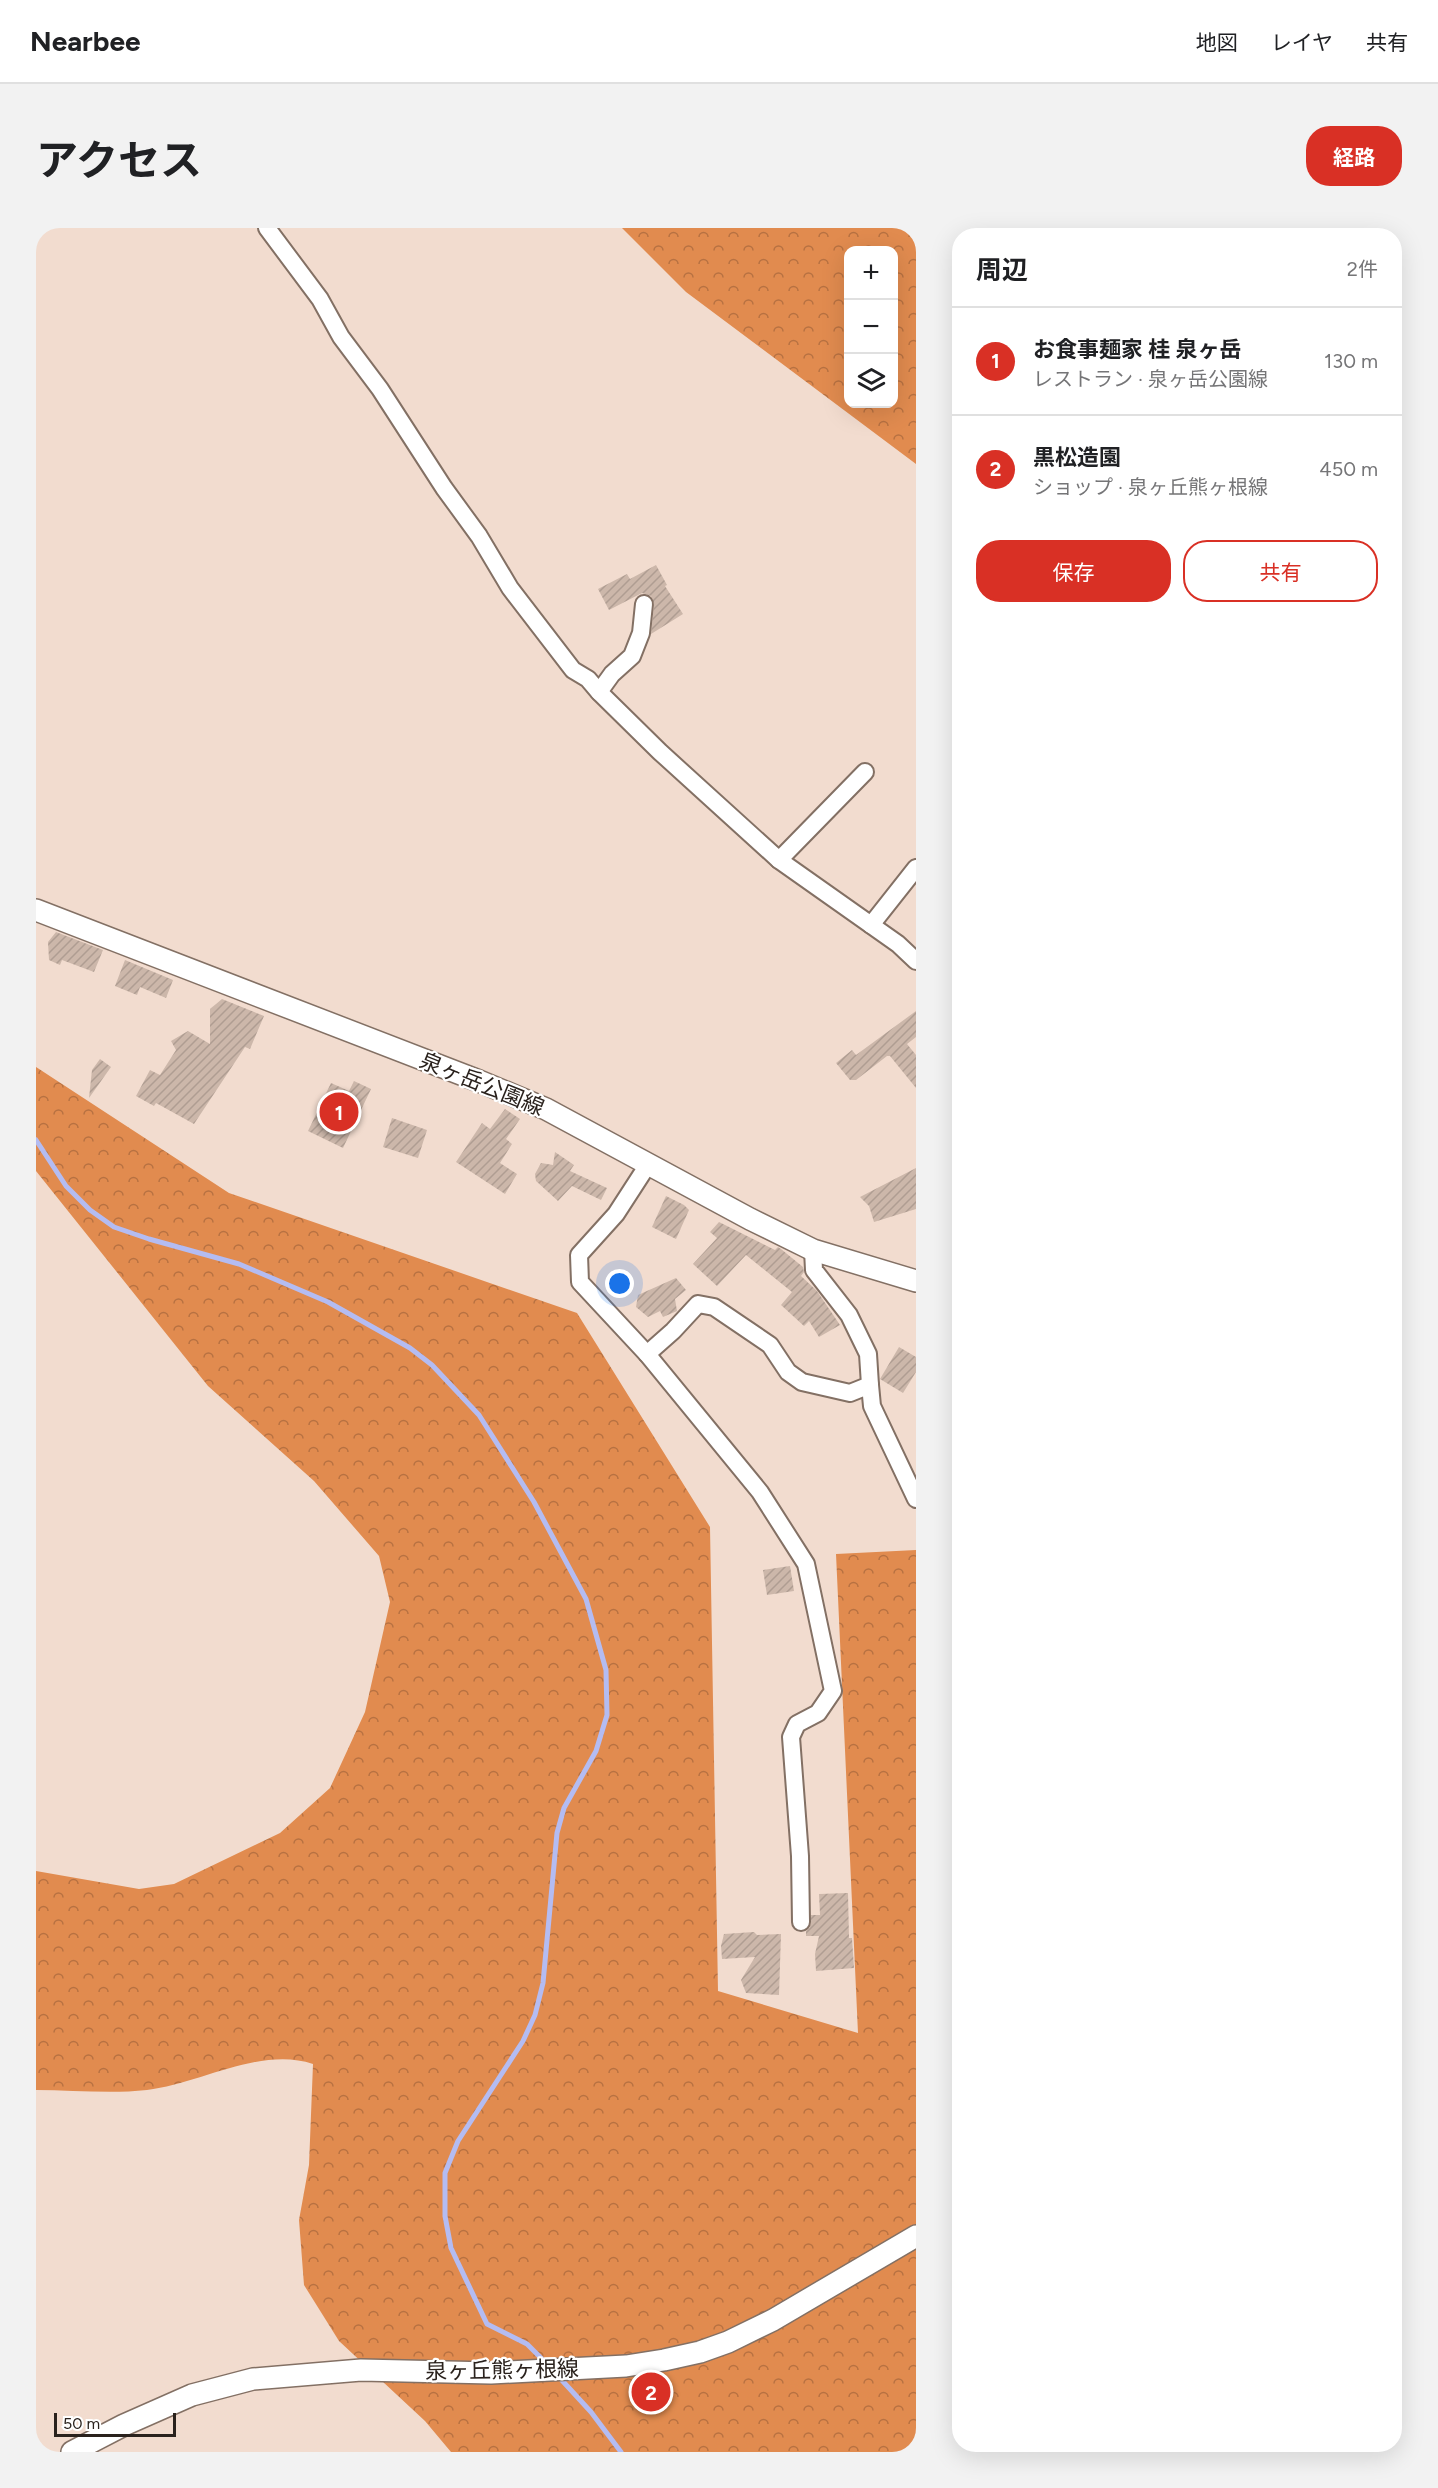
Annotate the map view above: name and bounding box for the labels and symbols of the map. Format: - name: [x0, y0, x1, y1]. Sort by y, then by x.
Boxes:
- street label: 泉ヶ岳公園線: [416, 1047, 548, 1121]
- pin: 1: [320, 1090, 358, 1134]
- your location: [605, 1269, 634, 1298]
- street label: 泉ヶ丘熊ヶ根線: [425, 2355, 579, 2385]
- pin: 2: [632, 2370, 670, 2414]
- scale bar: [54, 2410, 176, 2438]

